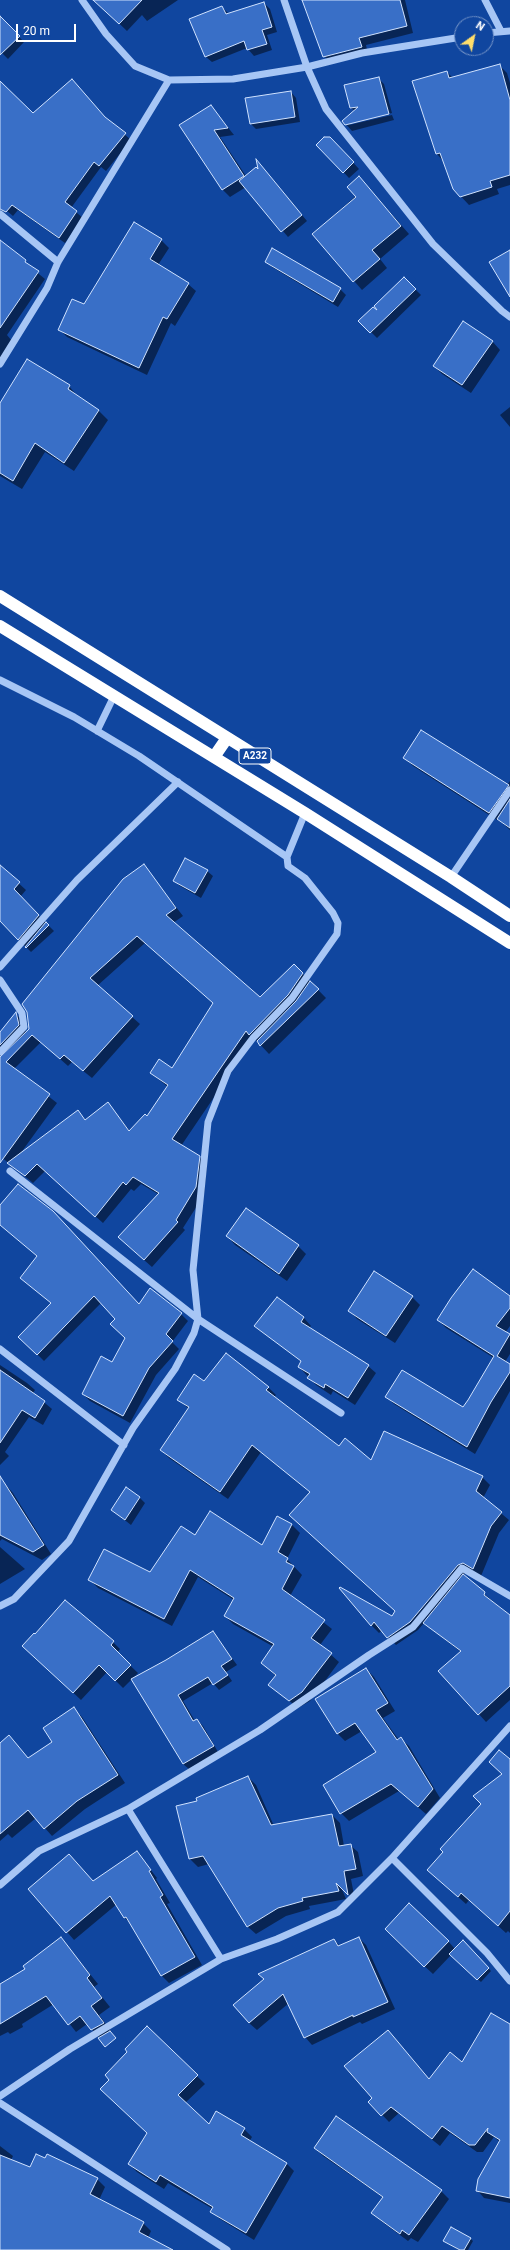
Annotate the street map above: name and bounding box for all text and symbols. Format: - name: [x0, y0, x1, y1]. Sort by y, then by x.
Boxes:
- scale bar: [18, 16, 78, 42]
- north arrow: [454, 16, 494, 56]
- text: N: [473, 19, 487, 34]
- text: 20 m: [23, 24, 50, 38]
- road number: A232: [239, 748, 271, 764]

